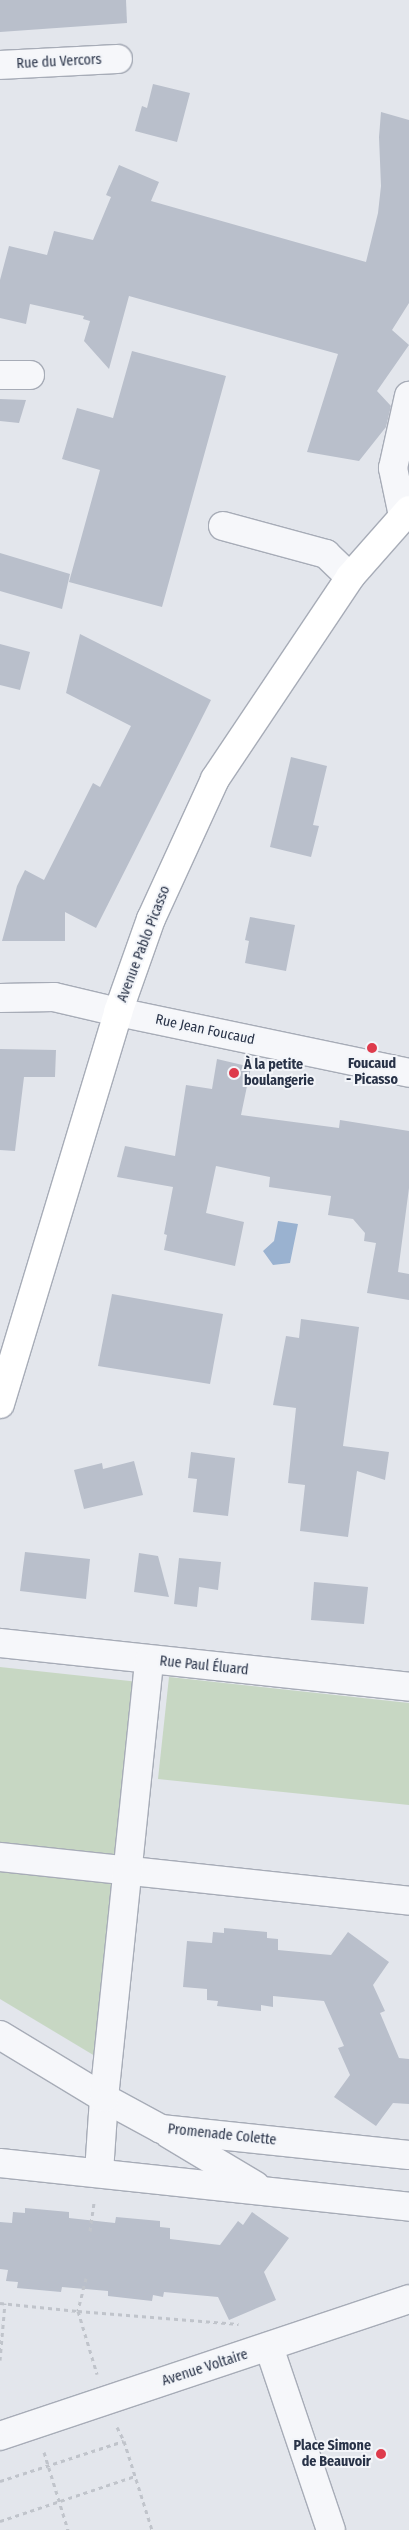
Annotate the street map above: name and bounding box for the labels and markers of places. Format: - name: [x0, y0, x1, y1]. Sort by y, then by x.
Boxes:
- marker: Foucaud - Picasso: [366, 1042, 378, 1054]
- place label: Foucaud - Picasso: [346, 1056, 398, 1088]
- place label: À la petite boulangerie: [244, 1057, 314, 1090]
- marker: À la petite boulangerie: [228, 1067, 240, 1079]
- place label: Place Simone de Beauvoir: [293, 2438, 371, 2470]
- marker: Place Simone de Beauvoir: [375, 2448, 387, 2460]

